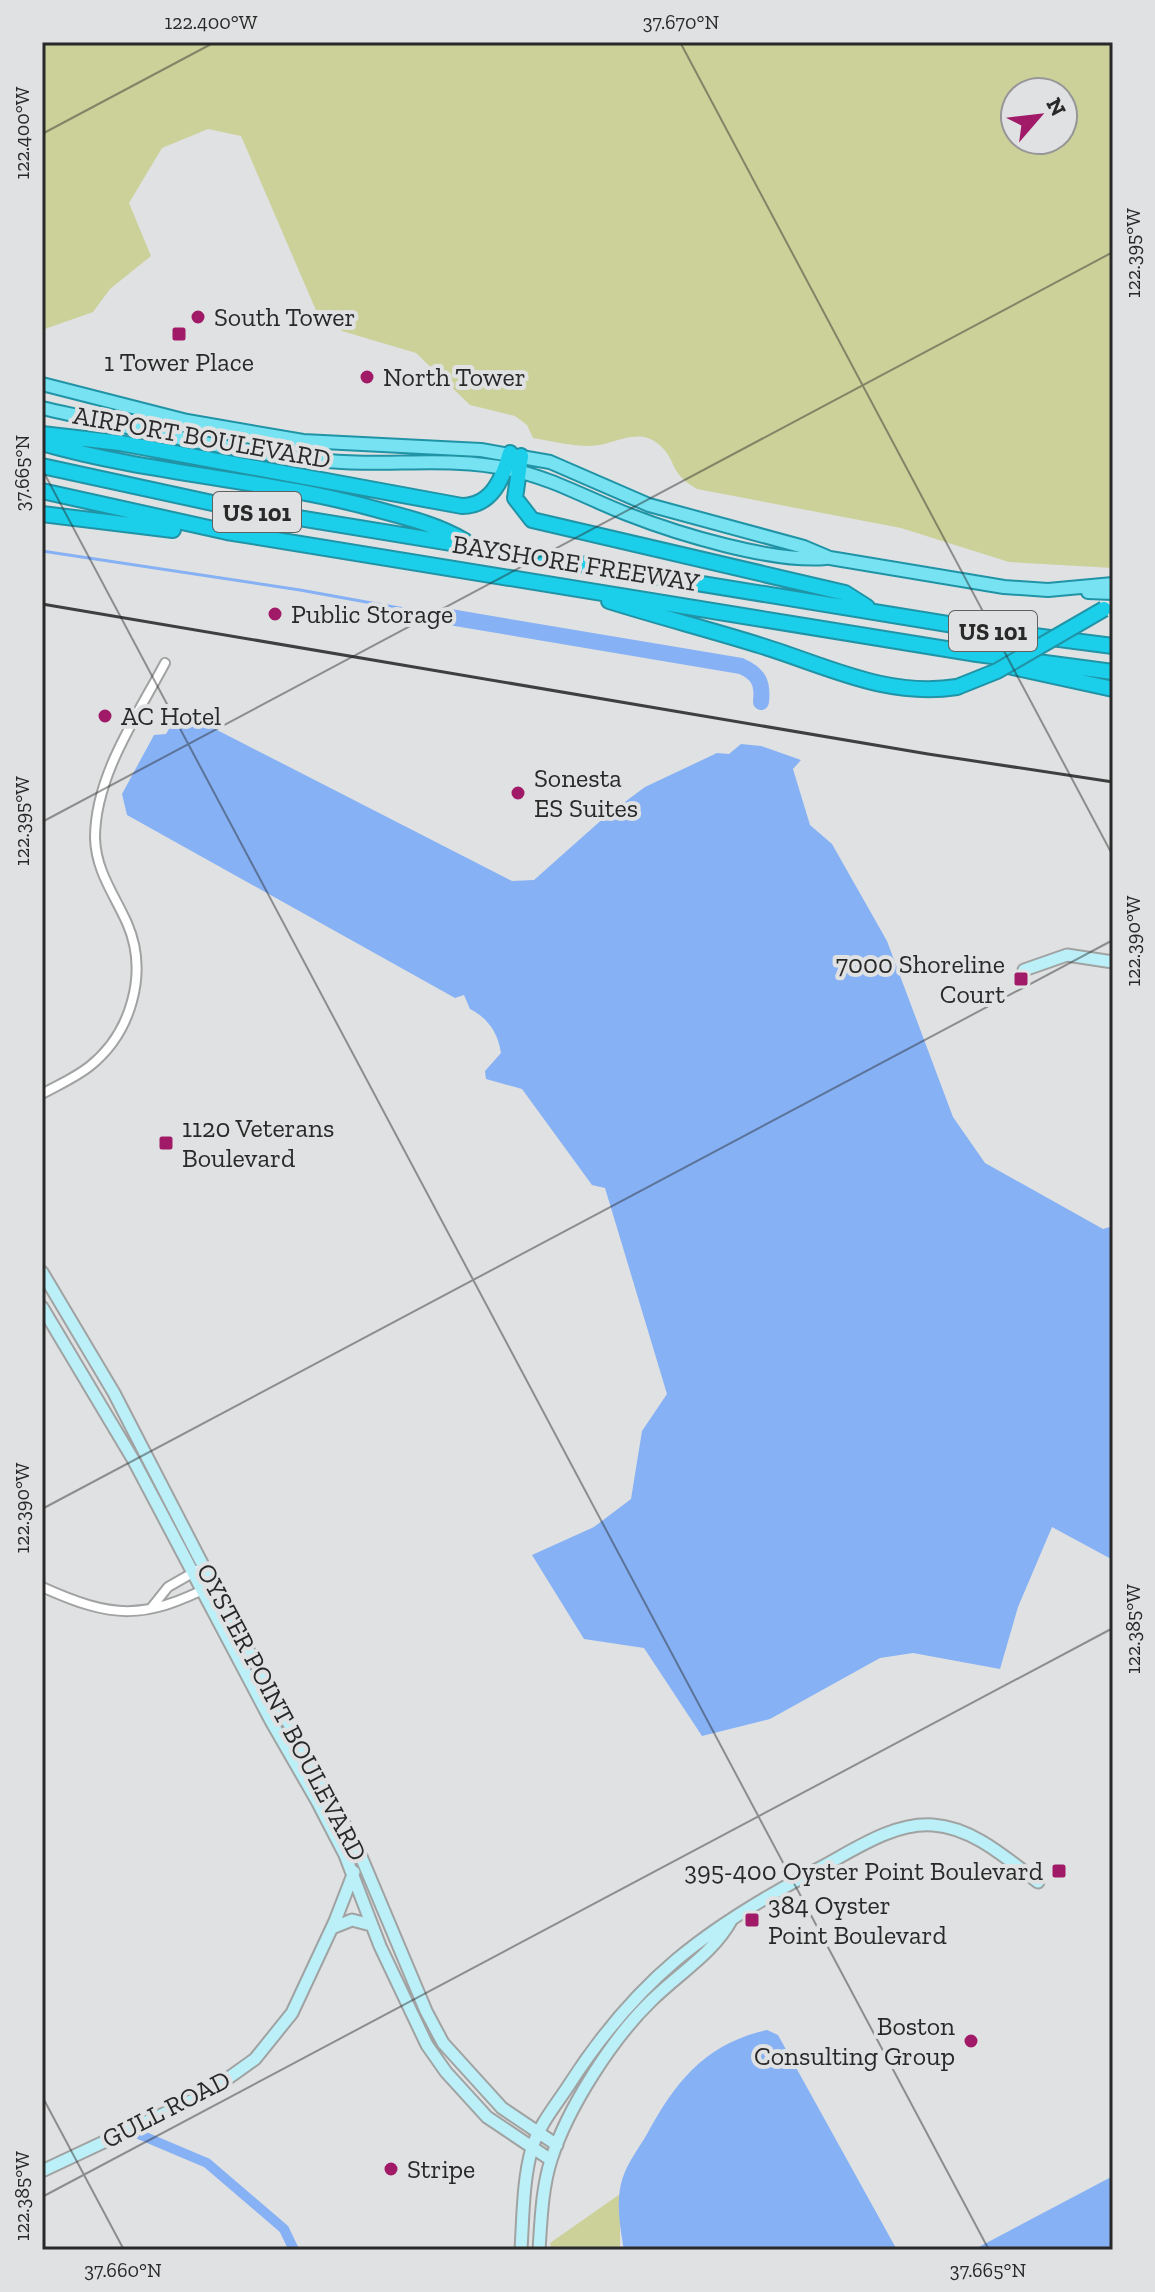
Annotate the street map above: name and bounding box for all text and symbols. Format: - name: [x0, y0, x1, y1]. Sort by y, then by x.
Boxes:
- text: 122.400°W: [165, 10, 258, 34]
- text: 37.670°N: [643, 10, 719, 34]
- north arrow: [999, 76, 1079, 156]
- text: 122.400°W: [10, 86, 34, 179]
- text: N: [1040, 93, 1072, 121]
- text: 122.395°W: [1121, 208, 1145, 298]
- place label: South Tower: [214, 301, 355, 333]
- marker: South Tower: [189, 308, 207, 326]
- marker: 1 Tower Place: [170, 325, 188, 343]
- place label: 1 Tower Place: [104, 346, 254, 378]
- place label: North Tower: [383, 361, 526, 393]
- marker: North Tower: [358, 368, 376, 386]
- street label: AIRPORT BOULEVARD: [71, 399, 333, 475]
- text: 37.665°N: [10, 435, 34, 511]
- road number: US 101: [213, 492, 301, 532]
- street label: BAYSHORE FREEWAY: [450, 528, 702, 598]
- place label: Public Storage: [291, 598, 453, 630]
- marker: Public Storage: [266, 605, 284, 623]
- road number: US 101: [949, 611, 1037, 651]
- place label: AC Hotel: [121, 700, 221, 732]
- marker: AC Hotel: [96, 707, 114, 725]
- place label: Sonesta ES Suites: [534, 762, 638, 824]
- text: 122.395°W: [10, 776, 34, 866]
- marker: Sonesta ES Suites: [509, 784, 527, 802]
- text: 122.390°W: [1121, 895, 1145, 987]
- place label: 7000 Shoreline Court: [836, 948, 1005, 1010]
- marker: 7000 Shoreline Court: [1012, 970, 1030, 988]
- place label: 1120 Veterans Boulevard: [182, 1112, 334, 1174]
- marker: 1120 Veterans Boulevard: [157, 1134, 175, 1152]
- text: 122.390°W: [10, 1462, 34, 1554]
- street label: OYSTER POINT BOULEVARD: [190, 1558, 374, 1866]
- text: 122.385°W: [1121, 1584, 1145, 1674]
- place label: 395-400 Oyster Point Boulevard: [684, 1855, 1043, 1887]
- marker: 395-400 Oyster Point Boulevard: [1050, 1862, 1068, 1880]
- place label: 384 Oyster Point Boulevard: [768, 1889, 947, 1951]
- marker: 384 Oyster Point Boulevard: [743, 1911, 761, 1929]
- place label: Boston Consulting Group: [754, 2010, 955, 2072]
- marker: Boston Consulting Group: [962, 2032, 980, 2050]
- street label: GULL ROAD: [97, 2063, 235, 2155]
- text: 122.385°W: [10, 2151, 34, 2241]
- place label: Stripe: [407, 2153, 475, 2185]
- marker: Stripe: [382, 2160, 400, 2178]
- text: 37.660°N: [84, 2258, 162, 2282]
- text: 37.665°N: [950, 2258, 1026, 2282]

